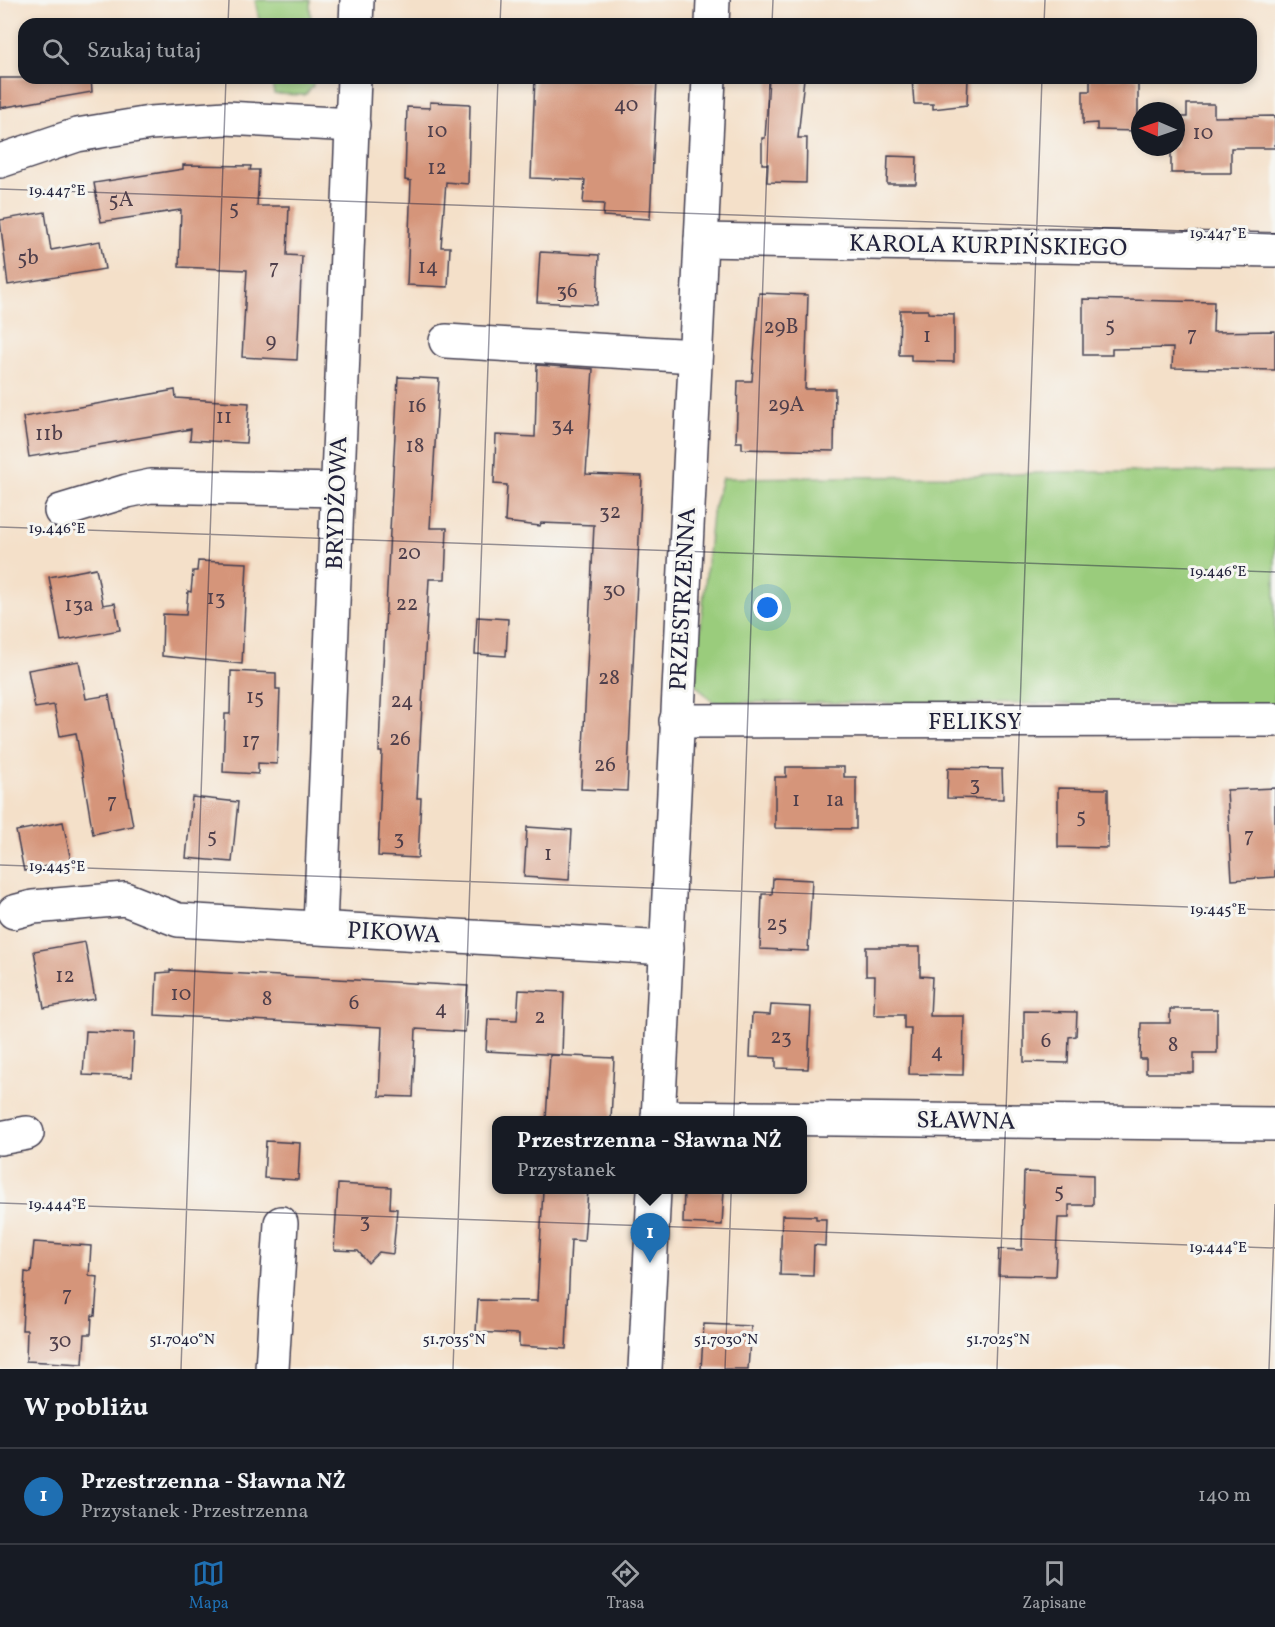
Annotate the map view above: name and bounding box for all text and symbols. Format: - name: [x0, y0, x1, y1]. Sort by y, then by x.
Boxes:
- search box: [18, 18, 1257, 84]
- icon: search: [39, 35, 72, 68]
- text: Szukaj tutaj: [87, 36, 201, 67]
- house number: 40: [614, 91, 638, 120]
- north arrow: [1131, 102, 1185, 156]
- house number: 10: [427, 117, 447, 146]
- house number: 10: [1193, 119, 1213, 148]
- house number: 12: [427, 154, 447, 183]
- text: 19.447°E: [29, 181, 85, 202]
- house number: 5A: [109, 186, 134, 215]
- house number: 5: [229, 194, 239, 223]
- text: 19.447°E: [1190, 224, 1246, 245]
- street label: KAROLA KURPIŃSKIEGO: [849, 228, 1127, 266]
- house number: 5b: [17, 244, 39, 273]
- house number: 14: [418, 253, 438, 282]
- house number: 7: [269, 254, 279, 283]
- house number: 36: [556, 277, 578, 306]
- house number: 5: [1105, 311, 1115, 340]
- house number: 29B: [763, 313, 799, 342]
- house number: 7: [1187, 321, 1197, 350]
- house number: 1: [923, 322, 931, 351]
- house number: 9: [266, 327, 277, 356]
- house number: 29A: [768, 391, 805, 420]
- house number: 16: [408, 392, 426, 421]
- house number: 11: [216, 403, 232, 432]
- house number: 34: [551, 411, 575, 440]
- house number: 11b: [35, 420, 63, 449]
- house number: 18: [406, 432, 424, 461]
- street label: BRYDŻOWA: [319, 436, 357, 571]
- house number: 32: [599, 498, 621, 527]
- street label: PRZESTRZENNA: [662, 506, 706, 692]
- text: 19.446°E: [28, 519, 86, 540]
- house number: 20: [397, 539, 421, 568]
- text: 19.446°E: [1189, 562, 1247, 583]
- house number: 30: [603, 576, 625, 605]
- house number: 13: [207, 584, 225, 613]
- house number: 22: [396, 590, 418, 619]
- house number: 13a: [64, 591, 94, 620]
- your location: [753, 593, 782, 622]
- house number: 28: [598, 664, 620, 693]
- house number: 15: [246, 683, 264, 712]
- house number: 24: [390, 687, 414, 716]
- street label: FELIKSY: [928, 706, 1022, 740]
- house number: 26: [389, 725, 411, 754]
- house number: 17: [242, 727, 260, 756]
- house number: 26: [594, 751, 616, 780]
- house number: 3: [970, 770, 980, 799]
- house number: 1: [792, 786, 800, 815]
- house number: 1a: [826, 786, 844, 815]
- house number: 7: [107, 788, 117, 817]
- house number: 5: [1076, 802, 1086, 831]
- house number: 5: [207, 822, 217, 851]
- house number: 7: [1244, 822, 1254, 851]
- house number: 3: [394, 824, 404, 853]
- house number: 1: [544, 840, 552, 869]
- text: 19.445°E: [29, 857, 85, 878]
- text: 19.445°E: [1190, 900, 1246, 921]
- house number: 25: [766, 910, 788, 939]
- street label: PIKOWA: [346, 915, 442, 953]
- house number: 12: [55, 962, 75, 991]
- house number: 10: [171, 980, 191, 1009]
- house number: 8: [262, 985, 272, 1014]
- house number: 6: [349, 989, 359, 1018]
- house number: 4: [435, 995, 447, 1024]
- house number: 2: [534, 1003, 546, 1032]
- house number: 23: [770, 1023, 792, 1052]
- house number: 6: [1041, 1027, 1051, 1056]
- house number: 8: [1168, 1031, 1178, 1060]
- house number: 4: [931, 1038, 943, 1067]
- street label: SŁAWNA: [916, 1104, 1016, 1140]
- popup: [492, 1116, 807, 1194]
- text: Przestrzenna - Sławna NŻ: [517, 1126, 782, 1157]
- text: Przystanek: [517, 1157, 616, 1185]
- house number: 5: [1054, 1177, 1064, 1206]
- text: 19.444°E: [28, 1195, 86, 1216]
- house number: 3: [360, 1207, 370, 1236]
- pin: 1: [630, 1214, 670, 1263]
- text: 19.444°E: [1189, 1238, 1247, 1259]
- house number: 7: [62, 1281, 72, 1310]
- house number: 30: [49, 1327, 71, 1356]
- text: 51.7040°N: [149, 1330, 215, 1351]
- text: 51.7035°N: [422, 1330, 486, 1351]
- text: 51.7030°N: [694, 1330, 758, 1351]
- text: 51.7025°N: [966, 1330, 1030, 1351]
- text: W pobliżu: [24, 1390, 148, 1426]
- text: Przestrzenna - Sławna NŻ: [81, 1467, 346, 1498]
- text: 1: [39, 1482, 48, 1510]
- text: 140 m: [1198, 1482, 1251, 1510]
- text: Przystanek · Przestrzenna: [81, 1498, 308, 1526]
- tab: Mapa: [189, 1557, 229, 1615]
- tab: Trasa: [606, 1557, 645, 1615]
- tab: Zapisane: [1022, 1557, 1086, 1615]

